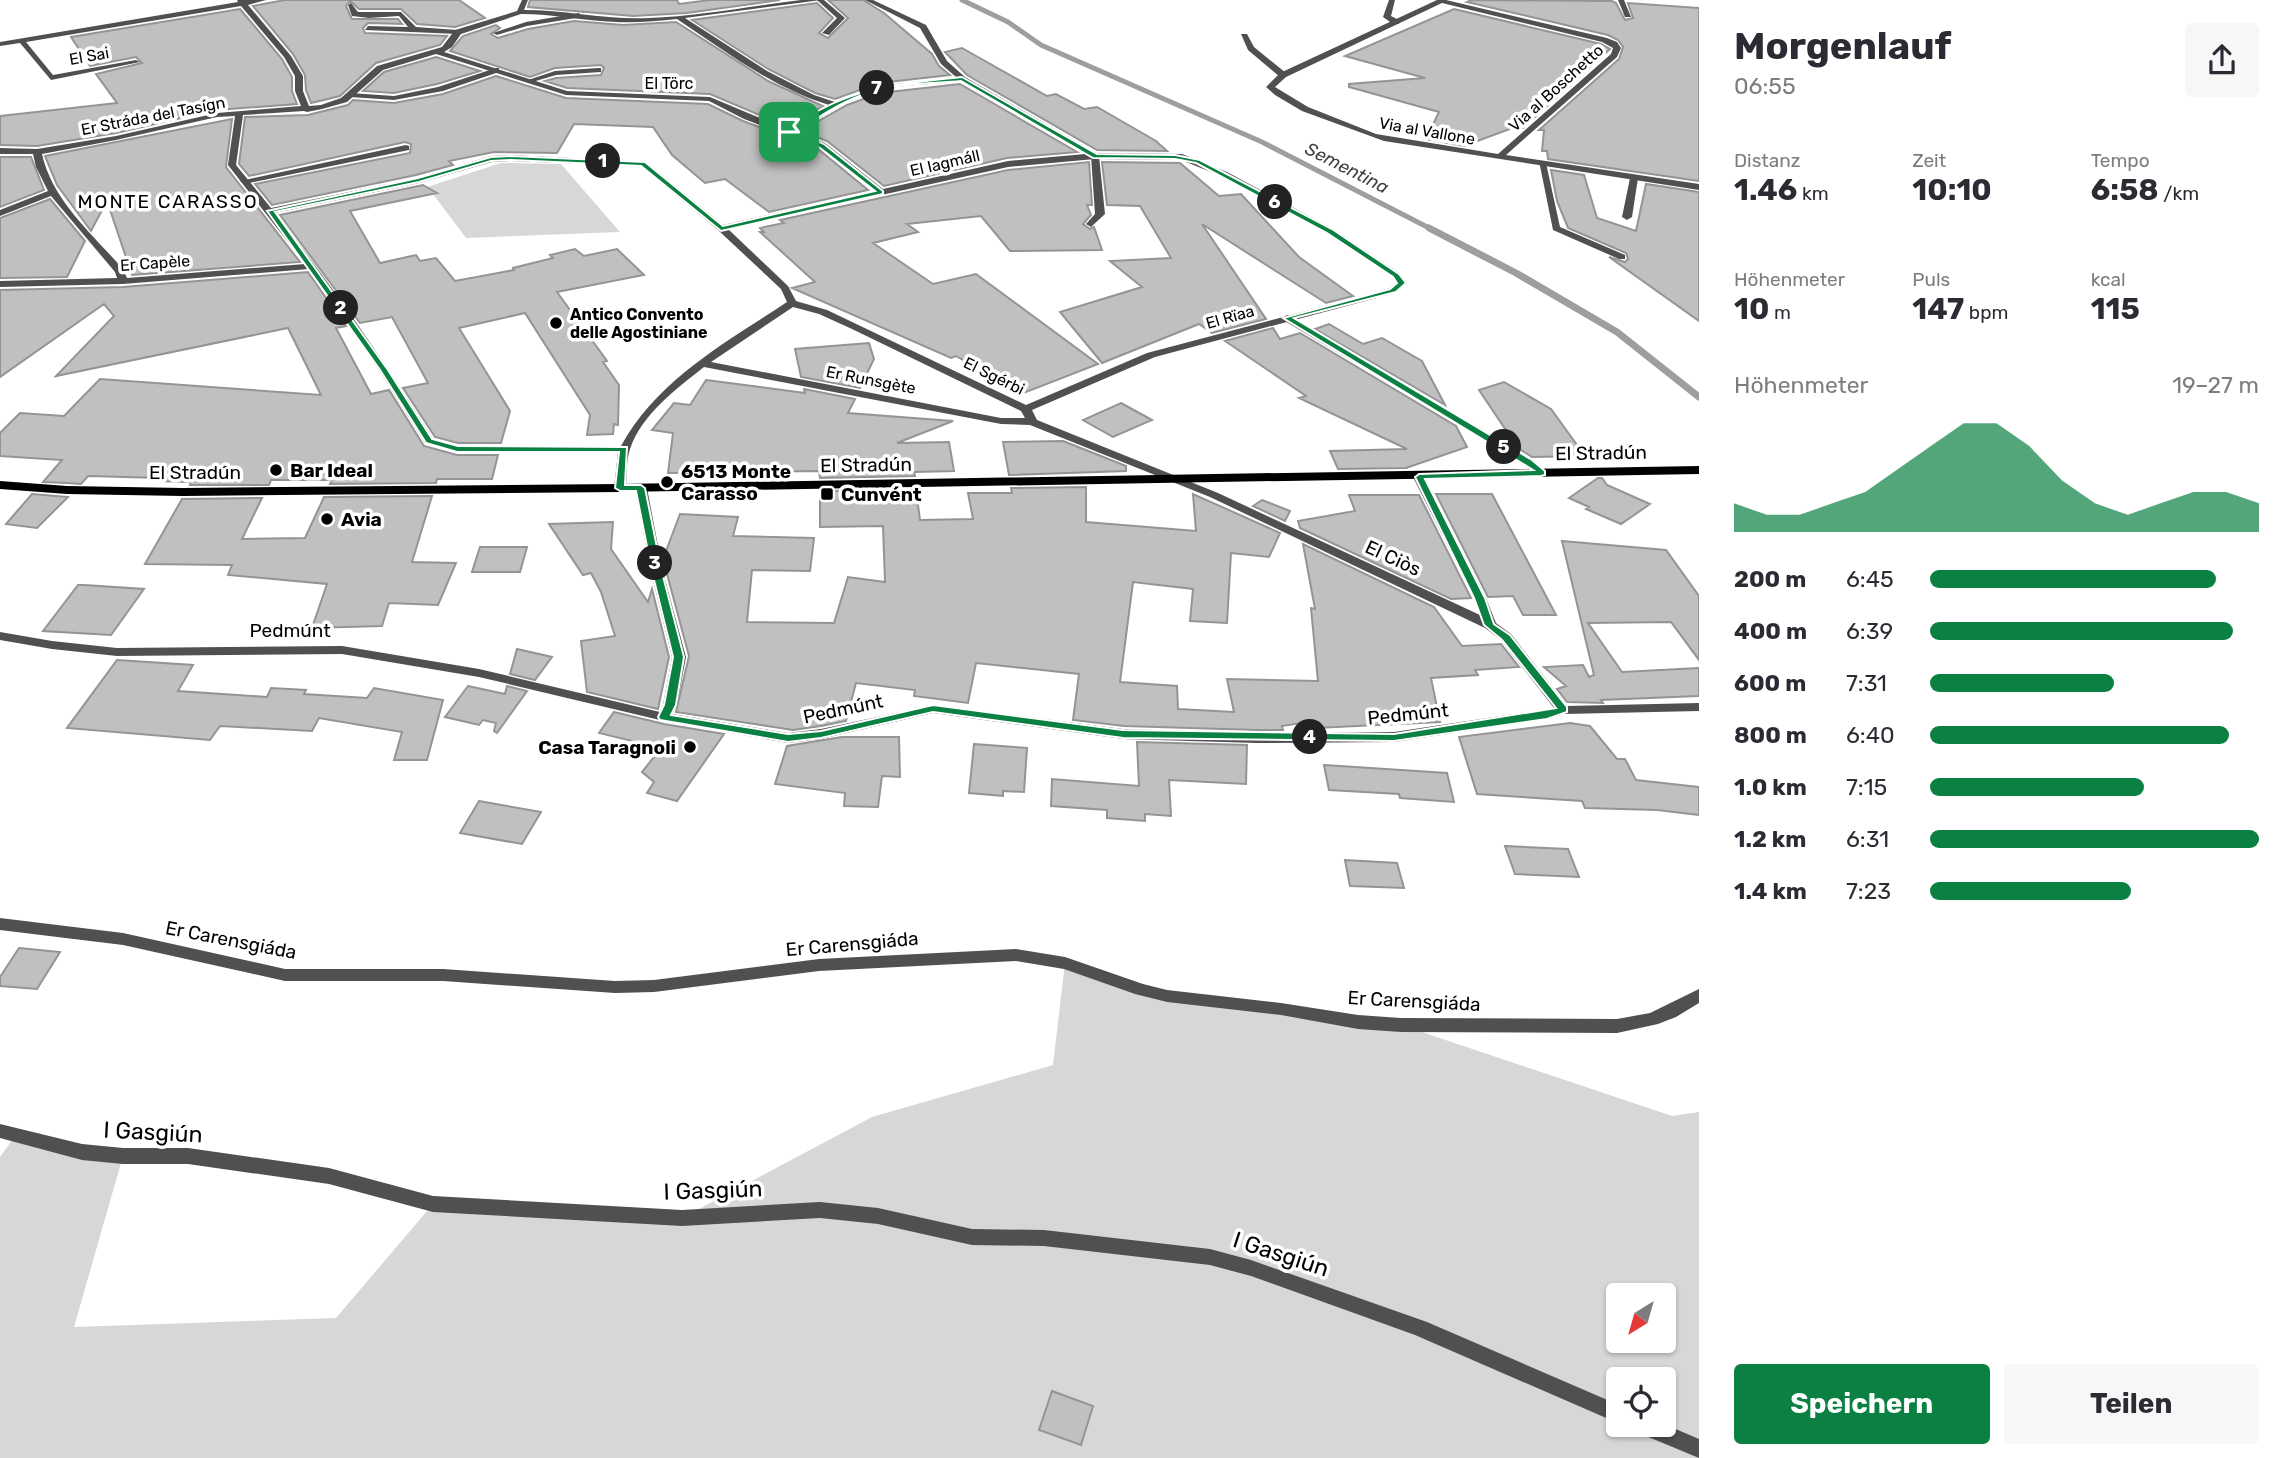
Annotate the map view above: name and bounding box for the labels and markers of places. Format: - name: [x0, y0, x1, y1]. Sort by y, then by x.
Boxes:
- pin: 7: [860, 70, 894, 106]
- pin: [759, 102, 819, 162]
- pin: 1: [586, 144, 620, 178]
- pin: 6: [1258, 184, 1292, 220]
- pin: 2: [324, 290, 358, 326]
- place label: Antico Convento delle Agostiniane: [570, 305, 707, 342]
- marker: Antico Convento delle Agostiniane: [548, 315, 564, 331]
- pin: 5: [1486, 430, 1522, 464]
- place label: Bar Ideal: [290, 459, 373, 482]
- place label: 6513 Monte Carasso: [681, 460, 791, 505]
- marker: Bar Ideal: [268, 462, 284, 478]
- marker: 6513 Monte Carasso: [659, 474, 675, 490]
- place label: Cunvént: [841, 483, 922, 506]
- marker: Cunvént: [819, 486, 835, 502]
- place label: Avia: [341, 508, 382, 531]
- marker: Avia: [319, 511, 335, 527]
- pin: 3: [638, 546, 672, 580]
- pin: 4: [1292, 720, 1328, 754]
- place label: Casa Taragnoli: [538, 736, 676, 759]
- marker: Casa Taragnoli: [682, 739, 698, 755]

